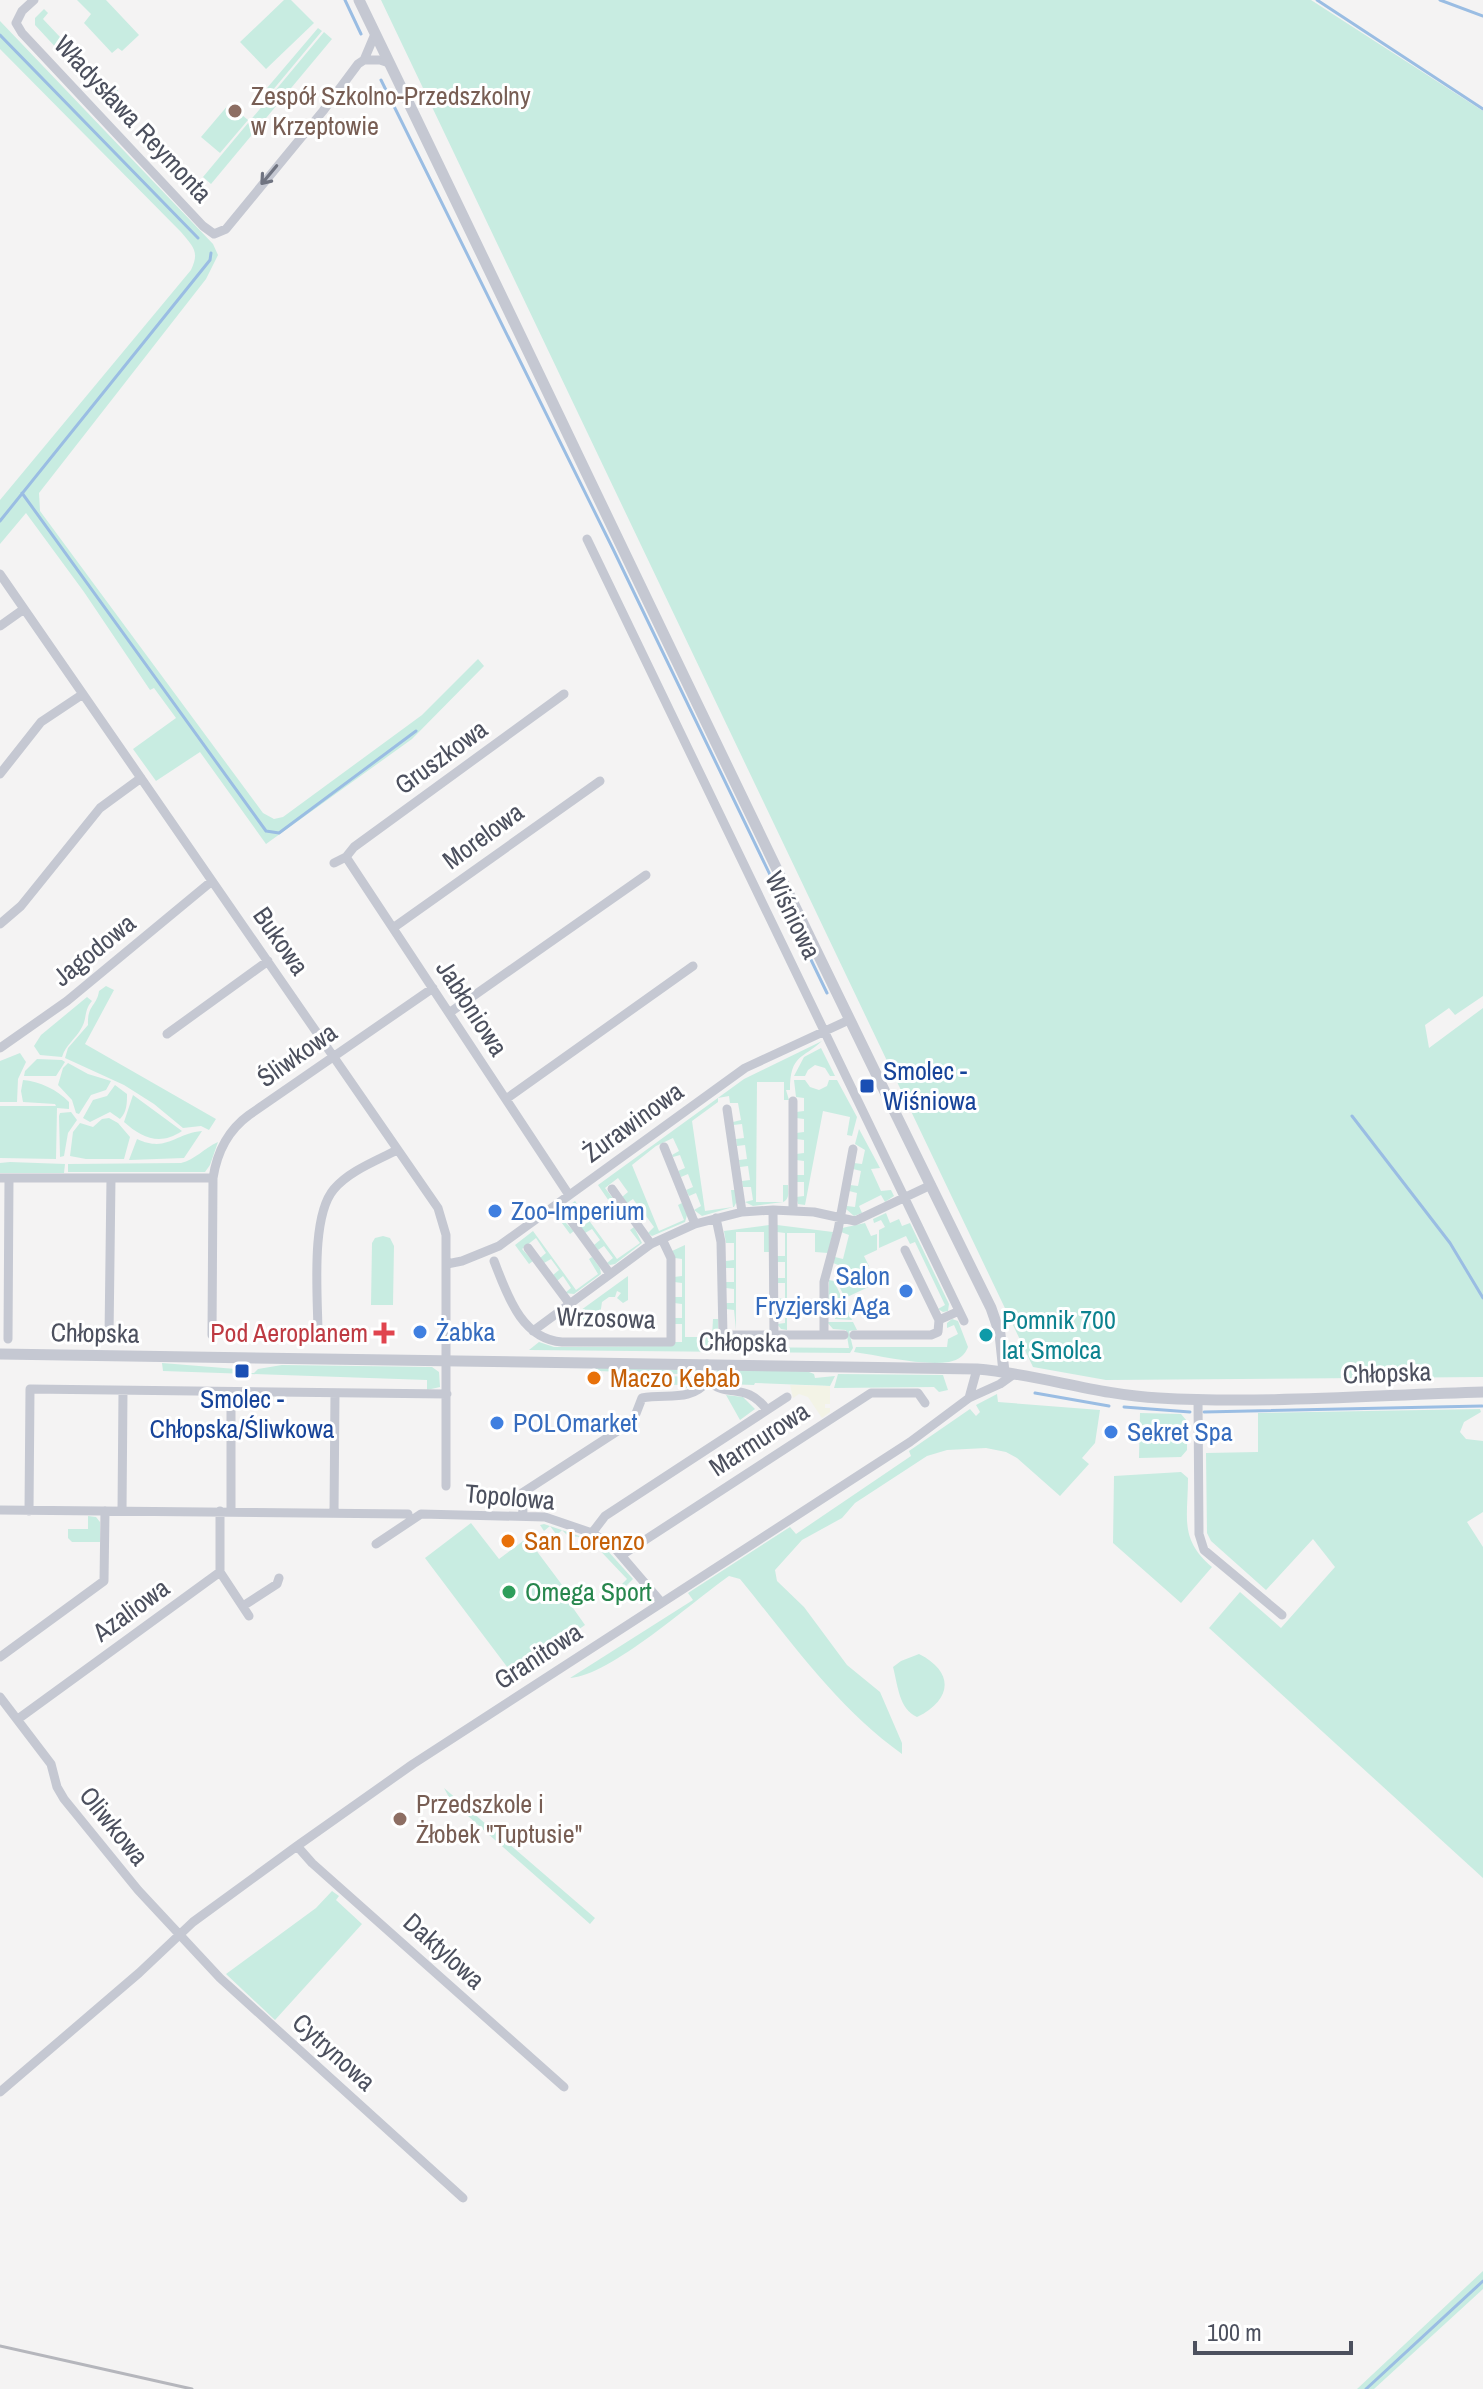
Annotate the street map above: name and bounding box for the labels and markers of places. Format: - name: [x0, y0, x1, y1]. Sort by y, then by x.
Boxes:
- place label: Zespół Szkolno-Przedszkolny w Krzeptowie: [251, 78, 531, 143]
- marker: Zespół Szkolno-Przedszkolny w Krzeptowie: [226, 102, 244, 120]
- place label: Smolec - Wiśniowa: [883, 1053, 977, 1118]
- marker: Smolec - Wiśniowa: [858, 1077, 876, 1095]
- place label: Zoo-Imperium: [511, 1193, 645, 1228]
- marker: Zoo-Imperium: [486, 1202, 504, 1220]
- place label: Salon Fryzjerski Aga: [755, 1258, 890, 1323]
- marker: Salon Fryzjerski Aga: [897, 1282, 915, 1300]
- place label: Pomnik 700 lat Smolca: [1002, 1302, 1116, 1367]
- place label: Żabka: [436, 1314, 495, 1349]
- place label: Pod Aeroplanem: [210, 1315, 368, 1350]
- marker: Żabka: [411, 1323, 429, 1341]
- marker: Pod Aeroplanem: [375, 1324, 393, 1342]
- marker: Pomnik 700 lat Smolca: [977, 1326, 995, 1344]
- place label: Maczo Kebab: [610, 1360, 740, 1395]
- marker: Smolec - Chłopska/Śliwkowa: [233, 1362, 251, 1380]
- marker: Maczo Kebab: [585, 1369, 603, 1387]
- place label: Smolec - Chłopska/Śliwkowa: [150, 1381, 335, 1446]
- place label: POLOmarket: [513, 1405, 637, 1440]
- marker: POLOmarket: [488, 1414, 506, 1432]
- place label: Sekret Spa: [1127, 1414, 1233, 1449]
- marker: Sekret Spa: [1102, 1423, 1120, 1441]
- place label: San Lorenzo: [524, 1523, 645, 1558]
- marker: San Lorenzo: [499, 1532, 517, 1550]
- place label: Omega Sport: [525, 1574, 652, 1609]
- marker: Omega Sport: [500, 1583, 518, 1601]
- place label: Przedszkole i Żłobek "Tuptusie": [416, 1786, 582, 1851]
- marker: Przedszkole i Żłobek "Tuptusie": [391, 1810, 409, 1828]

